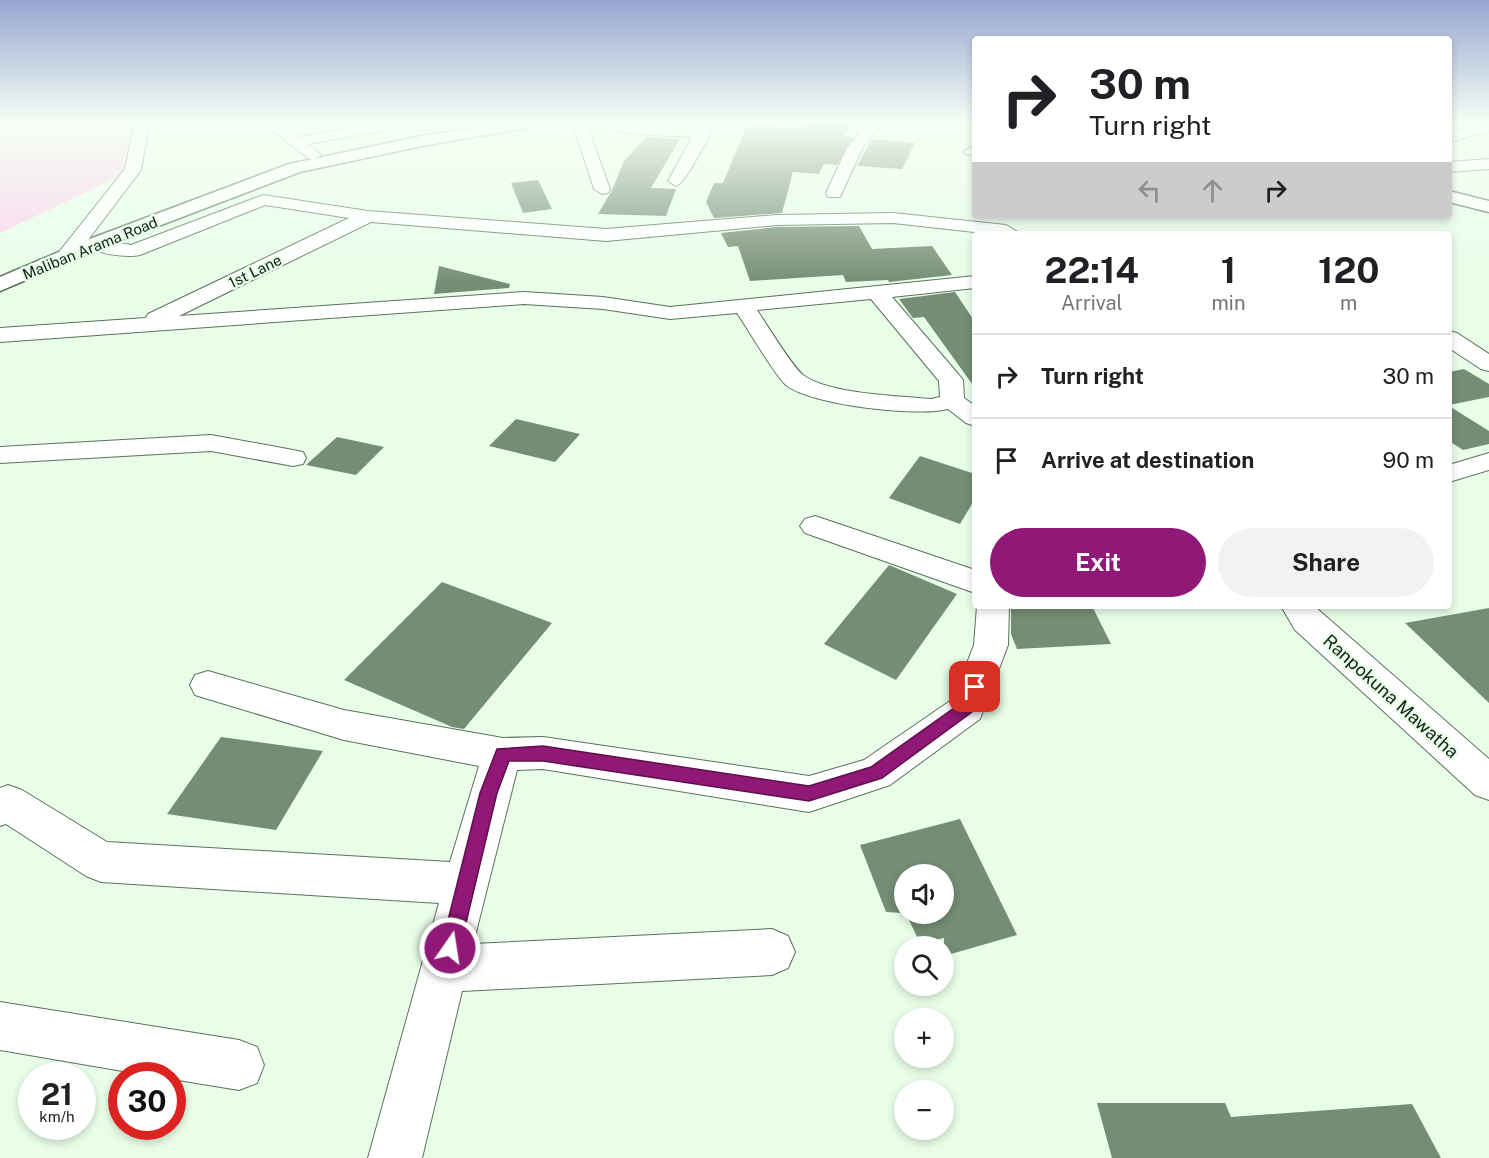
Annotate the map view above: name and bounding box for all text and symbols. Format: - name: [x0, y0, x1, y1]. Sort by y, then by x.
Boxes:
- text: 30 m: [1089, 59, 1191, 108]
- icon: right: [990, 60, 1068, 138]
- text: Turn right: [1089, 109, 1212, 141]
- icon: left: [1133, 174, 1166, 207]
- icon: ahead: [1196, 174, 1229, 207]
- icon: right: [1259, 174, 1292, 207]
- street label: Maliban Arama Road: [20, 213, 160, 283]
- text: 22:14: [1045, 249, 1139, 291]
- text: 1: [1221, 249, 1236, 291]
- text: 120: [1318, 249, 1379, 291]
- street label: 1st Lane: [226, 251, 284, 291]
- text: Arrival: [1061, 291, 1123, 315]
- text: min: [1212, 291, 1245, 315]
- text: m: [1340, 291, 1357, 315]
- icon: right: [990, 360, 1023, 393]
- text: Turn right: [1041, 363, 1144, 389]
- text: 30 m: [1382, 363, 1434, 389]
- icon: arrive: [990, 444, 1023, 477]
- text: Arrive at destination: [1041, 447, 1254, 473]
- text: 90 m: [1383, 447, 1434, 473]
- button: Exit: [990, 528, 1206, 597]
- button: Share: [1218, 528, 1434, 597]
- street label: Ranpokuna Mawatha: [1319, 630, 1463, 762]
- pin: [949, 661, 1000, 712]
- icon: arrive: [958, 670, 991, 703]
- map controls: [894, 864, 954, 1140]
- button: sound: [894, 864, 954, 924]
- position arrow: [418, 916, 482, 980]
- button: search: [894, 936, 954, 996]
- button: +: [894, 1008, 954, 1068]
- speed limit sign: 30: [108, 1062, 186, 1140]
- text: 21: [41, 1076, 73, 1112]
- button: −: [894, 1080, 954, 1140]
- text: km/h: [39, 1108, 75, 1125]

